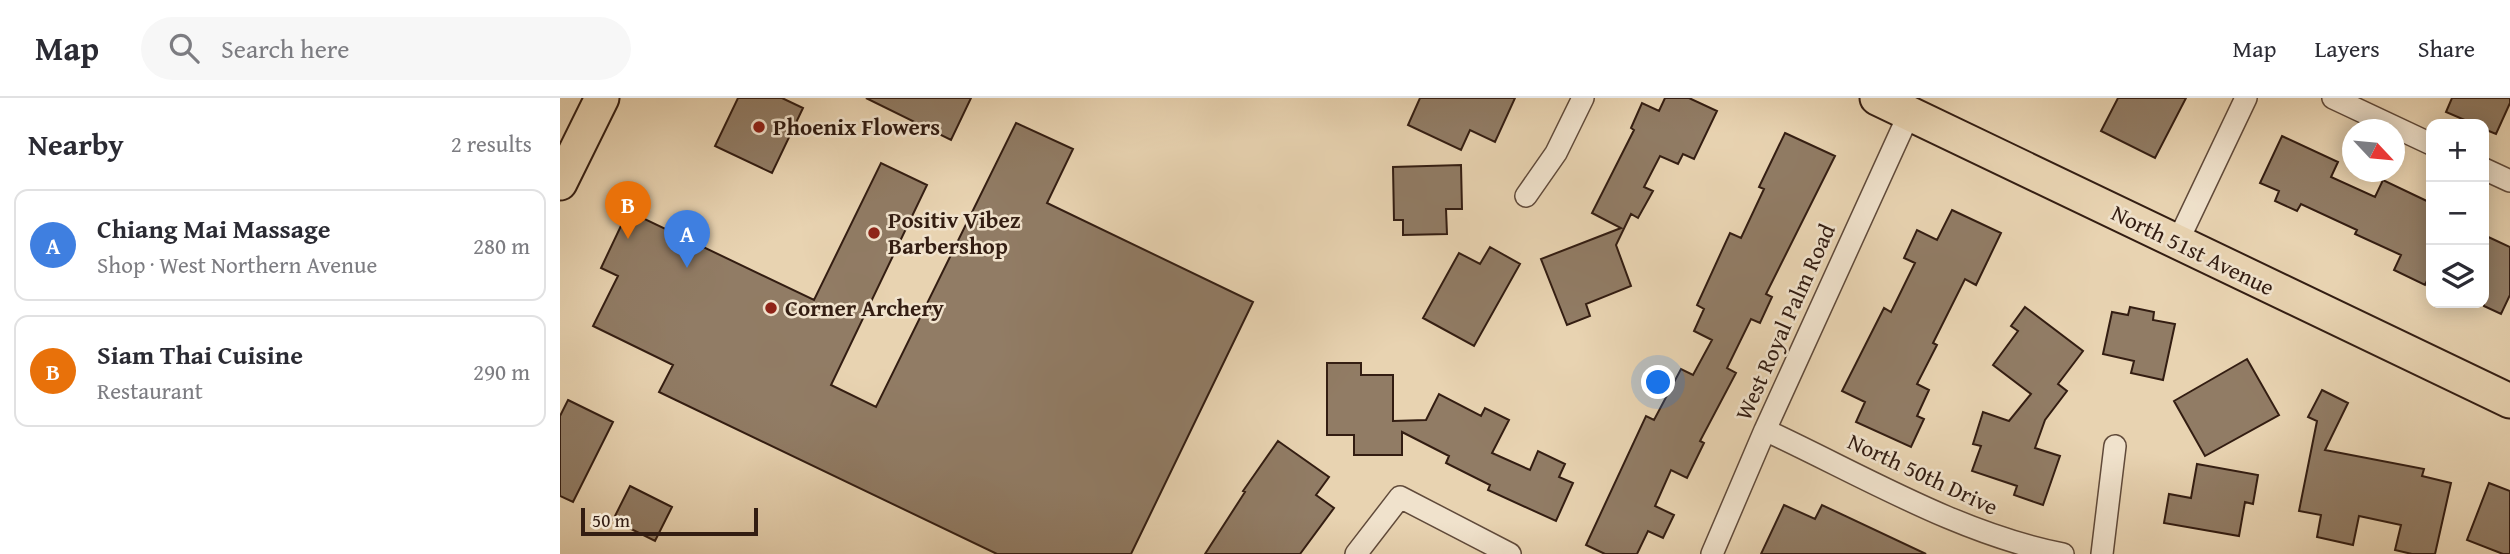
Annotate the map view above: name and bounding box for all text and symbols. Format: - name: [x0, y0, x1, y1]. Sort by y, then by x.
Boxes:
- search box: [141, 17, 631, 80]
- text: Map: [35, 24, 99, 72]
- icon: search: [165, 29, 203, 67]
- text: Search here: [221, 29, 349, 68]
- text: Map: [2233, 31, 2276, 66]
- text: Layers: [2314, 31, 2380, 66]
- text: Share: [2418, 31, 2475, 66]
- place label: Phoenix Flowers: [773, 110, 940, 143]
- marker: Phoenix Flowers: [751, 119, 767, 135]
- north arrow: [2342, 119, 2405, 182]
- map controls: [2426, 119, 2489, 308]
- button: +: [2426, 119, 2489, 182]
- text: Nearby: [28, 122, 124, 166]
- text: 2 results: [451, 127, 532, 160]
- pin: B: [605, 181, 651, 239]
- button: −: [2426, 182, 2489, 245]
- street label: North 51st Avenue: [2106, 196, 2280, 303]
- place label: Positiv Vibez Barbershop: [888, 203, 1021, 262]
- text: Chiang Mai Massage: [97, 209, 331, 248]
- pin: A: [664, 210, 710, 268]
- street label: West Royal Palm Road: [1726, 218, 1843, 425]
- marker: Positiv Vibez Barbershop: [866, 225, 882, 241]
- text: A: [46, 229, 60, 262]
- text: 280 m: [473, 229, 530, 262]
- button: layers: [2426, 245, 2489, 308]
- text: Shop · West Northern Avenue: [97, 248, 377, 281]
- place label: Corner Archery: [785, 291, 944, 324]
- marker: Corner Archery: [763, 300, 779, 316]
- text: Siam Thai Cuisine: [97, 335, 303, 374]
- text: B: [46, 355, 60, 388]
- text: 290 m: [473, 355, 530, 388]
- your location: [1641, 365, 1675, 399]
- text: Restaurant: [97, 374, 203, 407]
- street label: North 50th Drive: [1843, 424, 2004, 523]
- scale bar: [581, 505, 758, 537]
- text: 50 m: [592, 506, 630, 534]

